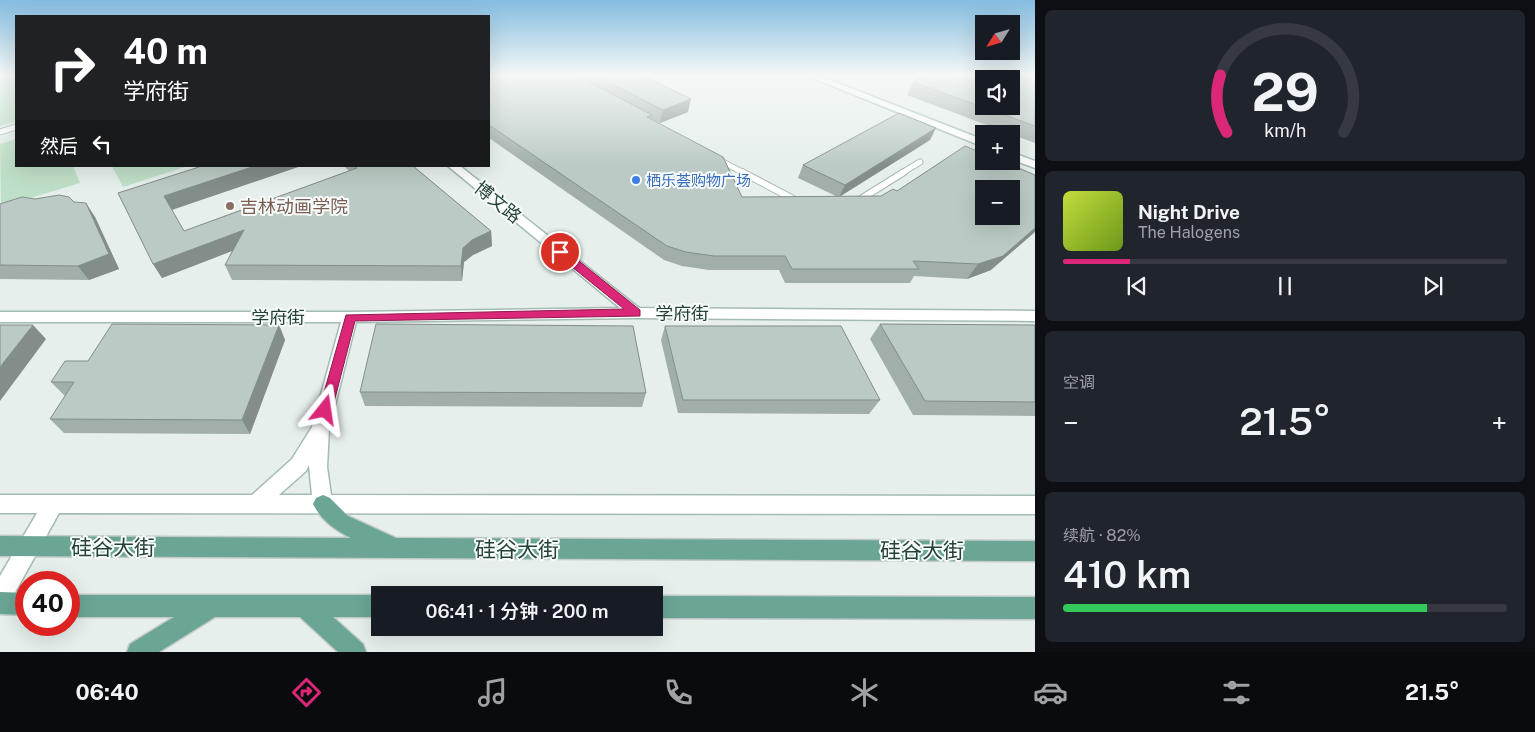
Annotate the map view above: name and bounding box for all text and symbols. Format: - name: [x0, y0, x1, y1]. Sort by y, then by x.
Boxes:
- north arrow: [975, 15, 1020, 60]
- map controls: [975, 15, 1020, 225]
- text: 40 m: [123, 31, 208, 72]
- icon: right: [40, 35, 105, 100]
- text: 29: [1251, 62, 1319, 123]
- button: sound: [975, 70, 1020, 115]
- text: 学府街: [123, 78, 189, 104]
- text: km/h: [1264, 120, 1306, 141]
- button: +: [975, 125, 1020, 170]
- icon: left: [88, 130, 116, 158]
- text: 然后: [40, 135, 78, 157]
- place label: 栖乐荟购物广场: [646, 172, 751, 189]
- marker: 栖乐荟购物广场: [630, 174, 642, 186]
- street label: 博文路: [470, 177, 526, 227]
- button: −: [975, 180, 1020, 225]
- place label: 吉林动画学院: [240, 196, 348, 217]
- marker: 吉林动画学院: [224, 200, 236, 212]
- text: Night Drive: [1138, 201, 1240, 223]
- text: The Halogens: [1138, 223, 1240, 242]
- pin: [539, 231, 581, 273]
- icon: arrive: [546, 238, 574, 266]
- icon: previous: [1123, 272, 1151, 300]
- icon: pause: [1271, 272, 1299, 300]
- icon: next: [1419, 272, 1447, 300]
- street label: 学府街: [655, 303, 709, 324]
- street label: 学府街: [251, 307, 305, 328]
- text: 空调: [1063, 373, 1095, 392]
- position arrow: [298, 383, 350, 435]
- text: 21.5°: [1239, 399, 1331, 444]
- text: −: [1063, 406, 1079, 439]
- text: +: [1491, 406, 1507, 439]
- text: 续航 · 82%: [1063, 526, 1141, 545]
- street label: 硅谷大街: [71, 535, 155, 560]
- street label: 硅谷大街: [475, 537, 559, 562]
- street label: 硅谷大街: [880, 538, 964, 563]
- text: 410 km: [1063, 552, 1191, 597]
- speed limit sign: 40: [15, 571, 80, 636]
- text: 06:41 · 1 分钟 · 200 m: [426, 600, 608, 622]
- icon: directions: [289, 675, 324, 710]
- icon: music: [475, 675, 510, 710]
- icon: phone: [661, 675, 696, 710]
- icon: climate: [847, 675, 882, 710]
- icon: car: [1033, 675, 1068, 710]
- icon: filters: [1219, 675, 1254, 710]
- text: 06:40: [75, 679, 139, 705]
- text: 21.5°: [1405, 679, 1460, 705]

